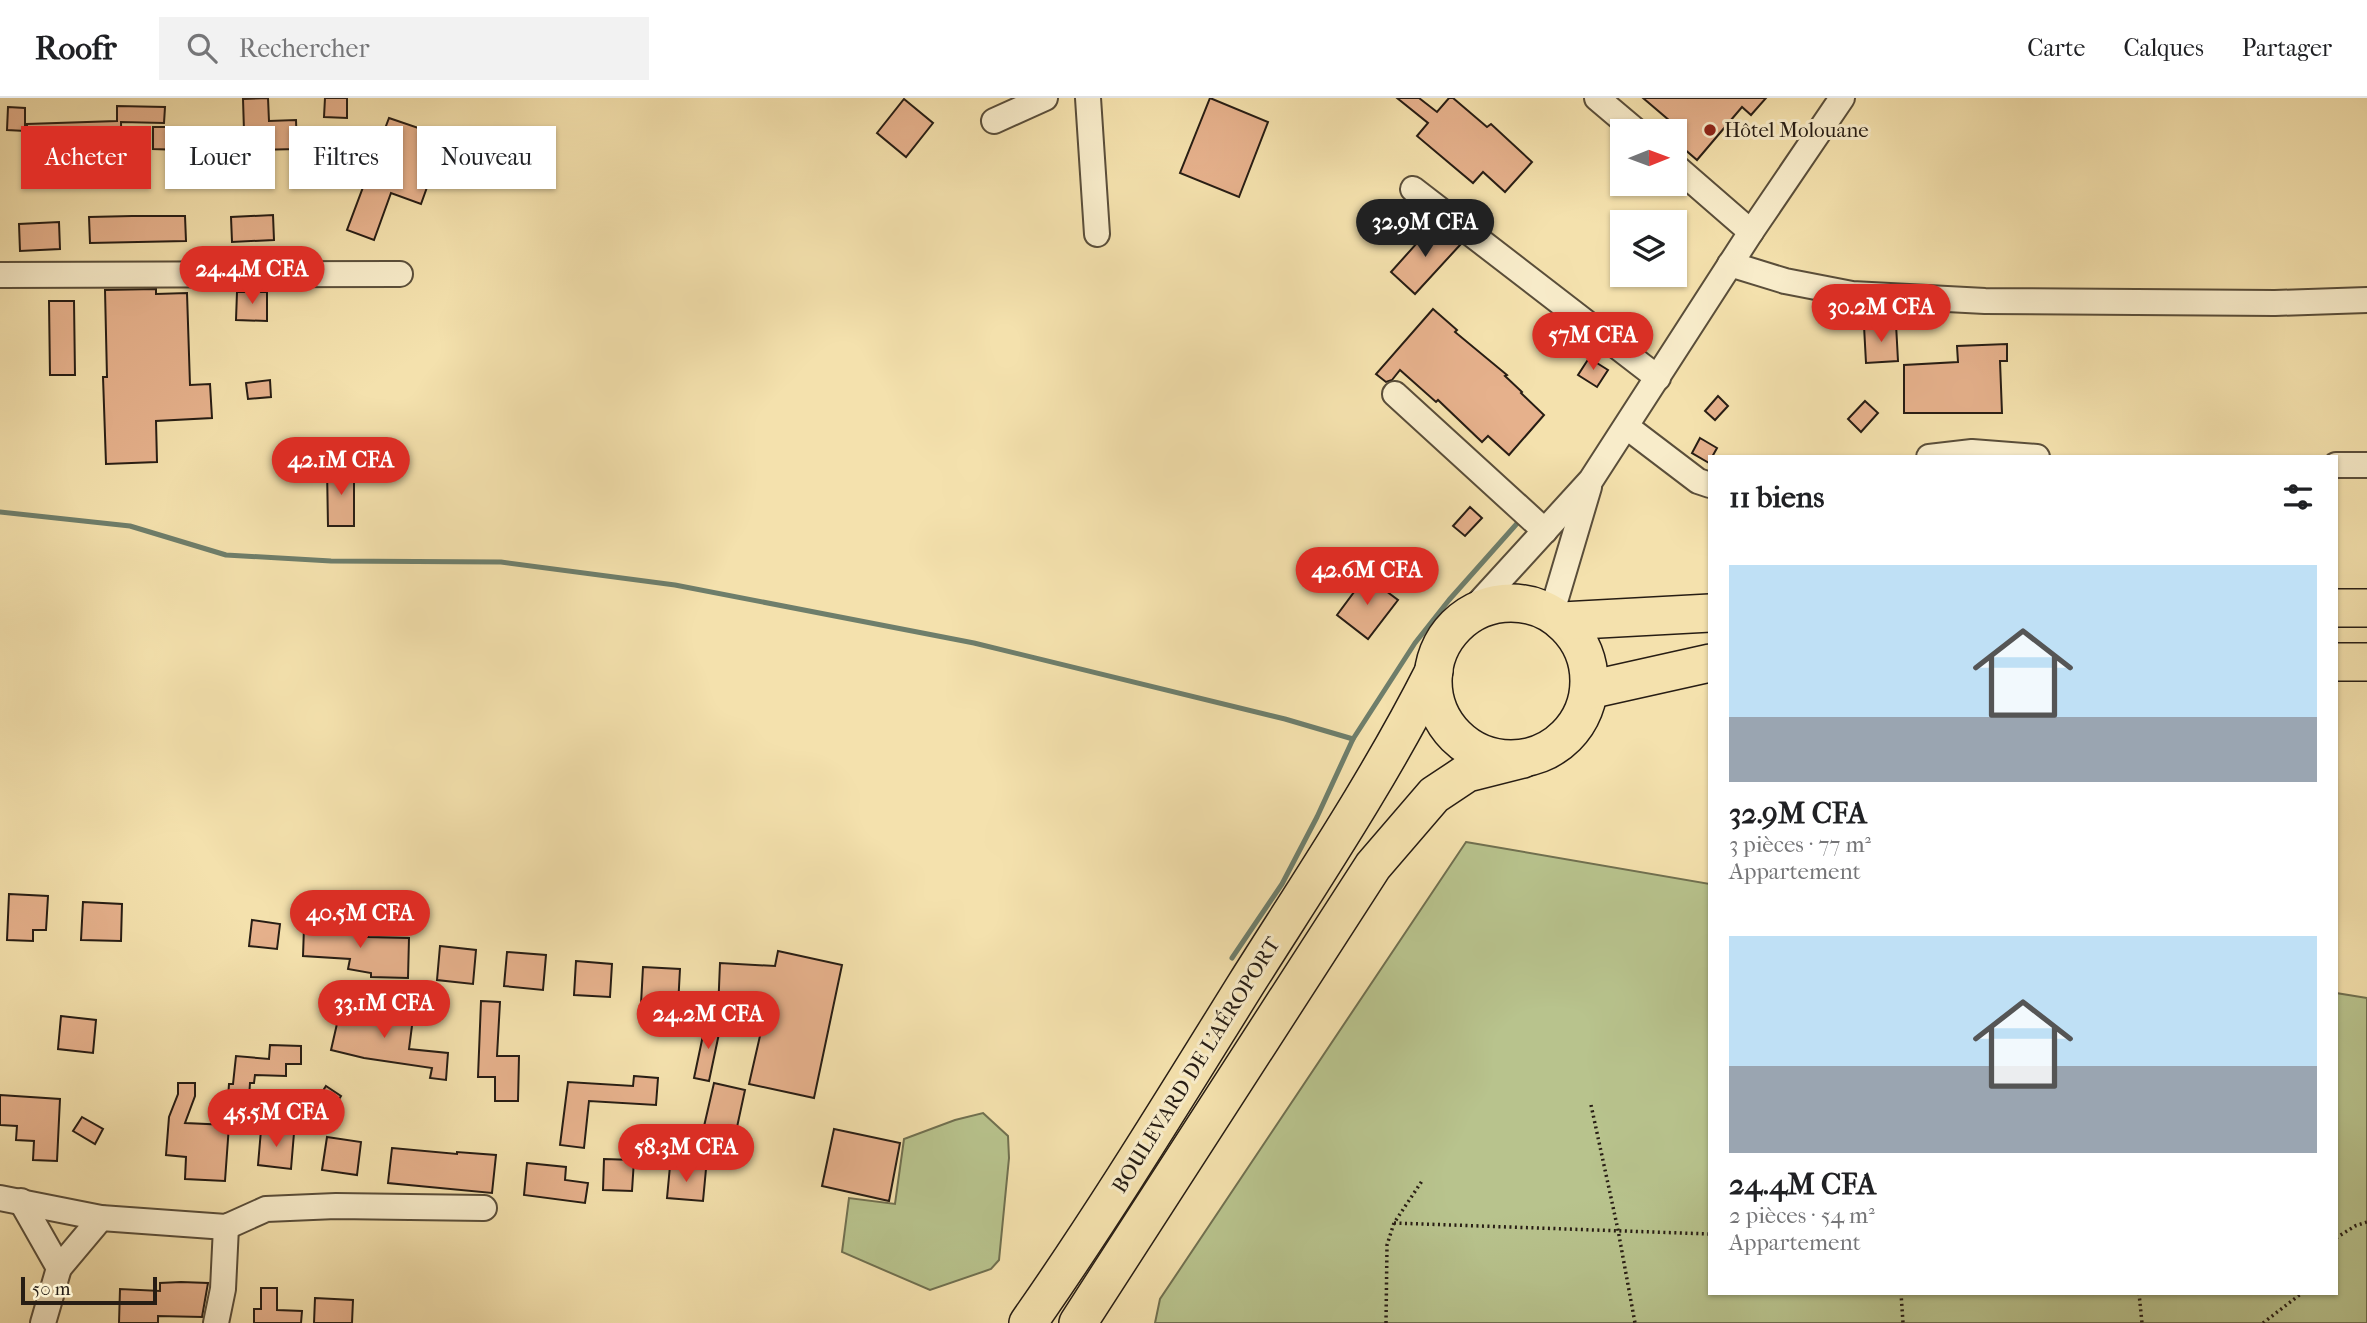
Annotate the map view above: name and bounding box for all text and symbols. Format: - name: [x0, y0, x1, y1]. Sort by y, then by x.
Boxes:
- search box: [159, 17, 649, 80]
- text: Roofr: [35, 29, 117, 68]
- icon: search: [183, 29, 221, 67]
- text: Rechercher: [239, 33, 369, 64]
- text: Carte: [2027, 34, 2085, 62]
- text: Calques: [2123, 34, 2204, 62]
- text: Partager: [2242, 34, 2332, 62]
- place label: Hôtel Molouane: [1724, 118, 1869, 142]
- north arrow: [1610, 119, 1687, 196]
- map controls: [1610, 119, 1687, 287]
- marker: Hôtel Molouane: [1702, 122, 1718, 138]
- chip: Acheter: [21, 126, 151, 189]
- chip: Louer: [165, 126, 275, 189]
- chip: Filtres: [289, 126, 403, 189]
- chip: Nouveau: [417, 126, 556, 189]
- pin: 32.9M CFA: [1345, 200, 1505, 259]
- text: 32.9M CFA: [1372, 208, 1478, 235]
- button: layers: [1610, 210, 1687, 287]
- pin: 24.4M CFA: [172, 246, 332, 306]
- text: 24.4M CFA: [196, 255, 308, 282]
- pin: 30.2M CFA: [1801, 285, 1961, 344]
- text: 30.2M CFA: [1828, 293, 1934, 320]
- pin: 57M CFA: [1528, 313, 1658, 372]
- text: 57M CFA: [1548, 321, 1638, 348]
- pin: 42.1M CFA: [261, 438, 421, 497]
- text: 42.1M CFA: [288, 446, 394, 473]
- icon: filters: [2279, 478, 2317, 516]
- text: 11 biens: [1729, 480, 1824, 515]
- pin: 42.6M CFA: [1287, 547, 1447, 607]
- text: 42.6M CFA: [1312, 556, 1422, 583]
- icon: home: [1960, 610, 2086, 736]
- text: 32.9M CFA: [1729, 796, 1867, 831]
- text: 3 pièces · 77 m²: [1729, 831, 1871, 858]
- text: Appartement: [1729, 858, 1861, 885]
- pin: 40.5M CFA: [280, 890, 440, 950]
- text: 40.5M CFA: [306, 899, 414, 926]
- street label: BOULEVARD DE L'AÉROPORT: [1107, 932, 1285, 1197]
- pin: 33.1M CFA: [304, 981, 464, 1040]
- icon: home: [1960, 981, 2086, 1107]
- text: 33.1M CFA: [334, 989, 434, 1016]
- pin: 24.2M CFA: [628, 992, 788, 1051]
- text: 24.2M CFA: [653, 1000, 763, 1027]
- pin: 45.5M CFA: [196, 1090, 356, 1149]
- text: 45.5M CFA: [224, 1098, 328, 1125]
- pin: 58.3M CFA: [606, 1124, 766, 1184]
- text: 58.3M CFA: [634, 1133, 738, 1160]
- text: 24.4M CFA: [1729, 1167, 1876, 1202]
- text: 2 pièces · 54 m²: [1729, 1202, 1875, 1229]
- text: Appartement: [1729, 1229, 1861, 1256]
- scale bar: [21, 1274, 158, 1306]
- text: 50 m: [32, 1278, 71, 1300]

